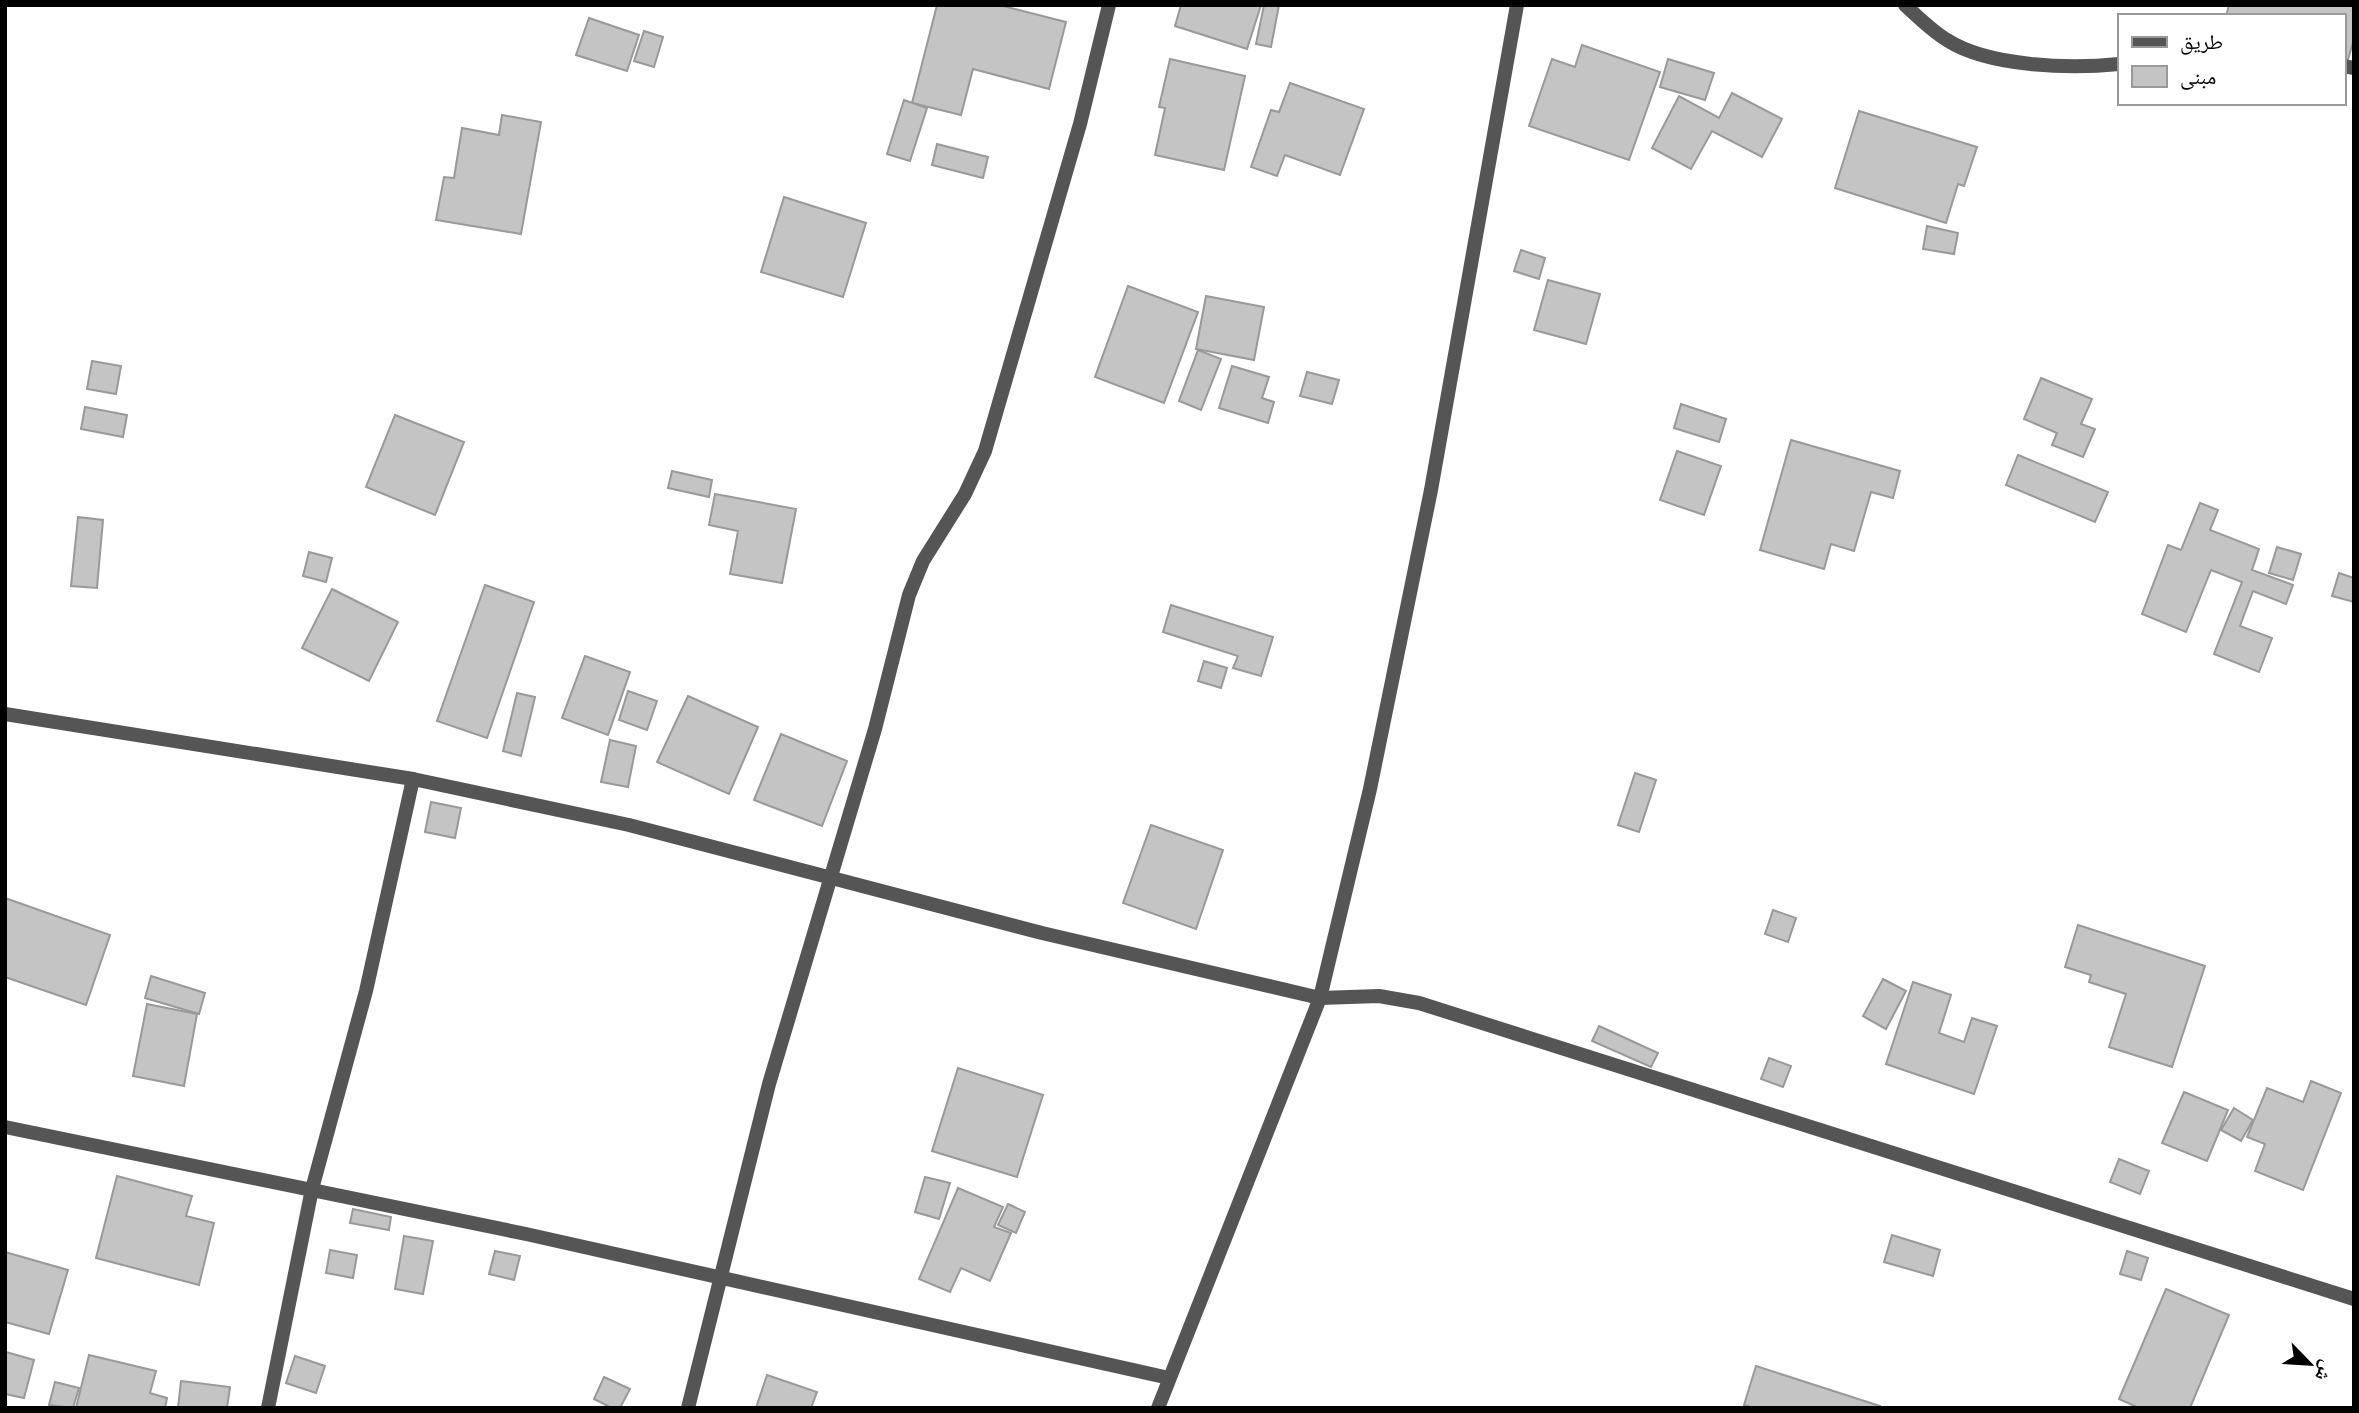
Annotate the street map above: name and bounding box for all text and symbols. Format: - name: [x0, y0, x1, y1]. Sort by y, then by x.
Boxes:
- legend: [2118, 14, 2345, 105]
- text: طريق: [2180, 27, 2223, 55]
- text: مبنى: [2180, 62, 2216, 90]
- north arrow: [2275, 1329, 2345, 1399]
- text: ش: [2310, 1357, 2341, 1385]

